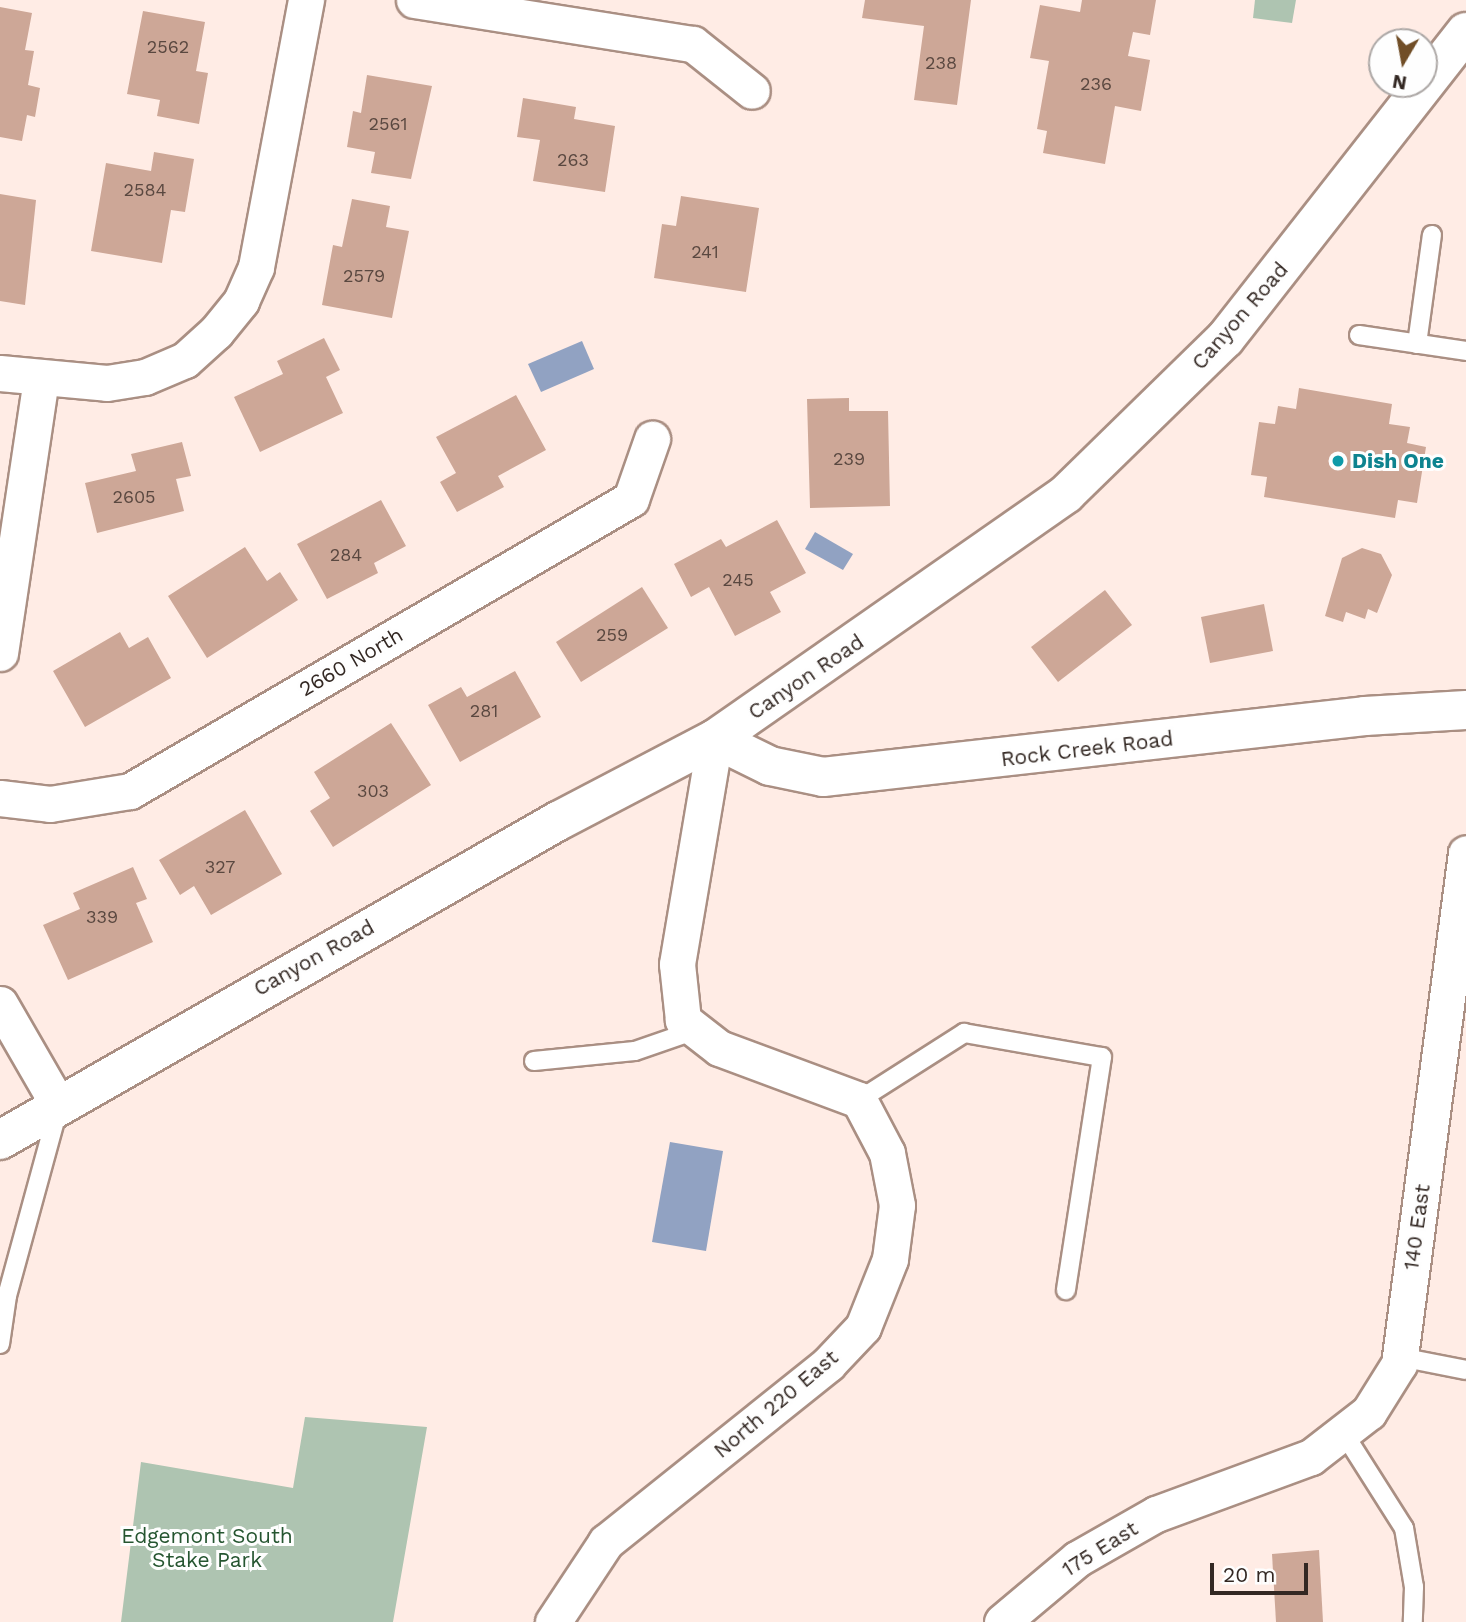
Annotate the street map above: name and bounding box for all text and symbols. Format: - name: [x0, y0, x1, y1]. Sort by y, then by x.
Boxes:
- north arrow: [1368, 28, 1438, 98]
- house number: 2562: [147, 36, 189, 58]
- house number: 238: [925, 52, 957, 74]
- text: N: [1391, 70, 1409, 95]
- house number: 236: [1080, 73, 1112, 95]
- house number: 2561: [369, 113, 407, 135]
- house number: 263: [557, 149, 589, 171]
- house number: 2584: [123, 179, 167, 201]
- house number: 241: [691, 241, 719, 263]
- street label: Canyon Road: [1187, 257, 1293, 375]
- house number: 2579: [343, 265, 385, 287]
- house number: 239: [833, 448, 865, 470]
- place label: Dish One: [1352, 448, 1444, 474]
- marker: Dish One: [1330, 453, 1346, 469]
- house number: 2605: [112, 486, 156, 508]
- house number: 284: [330, 544, 362, 566]
- house number: 245: [722, 569, 754, 591]
- street label: 2660 North: [295, 622, 407, 702]
- house number: 259: [596, 624, 628, 646]
- street label: Canyon Road: [743, 629, 869, 725]
- house number: 281: [470, 700, 498, 722]
- street label: Rock Creek Road: [999, 726, 1175, 772]
- house number: 303: [357, 780, 389, 802]
- house number: 327: [205, 856, 235, 878]
- house number: 339: [86, 906, 118, 928]
- street label: Canyon Road: [249, 915, 379, 1001]
- street label: 140 East: [1399, 1182, 1435, 1272]
- street label: North 220 East: [709, 1345, 843, 1463]
- street label: 175 East: [1057, 1516, 1143, 1582]
- park label: Edgemont South Stake Park: [121, 1523, 293, 1573]
- scale bar: [1214, 1548, 1312, 1592]
- text: 20 m: [1223, 1562, 1275, 1587]

